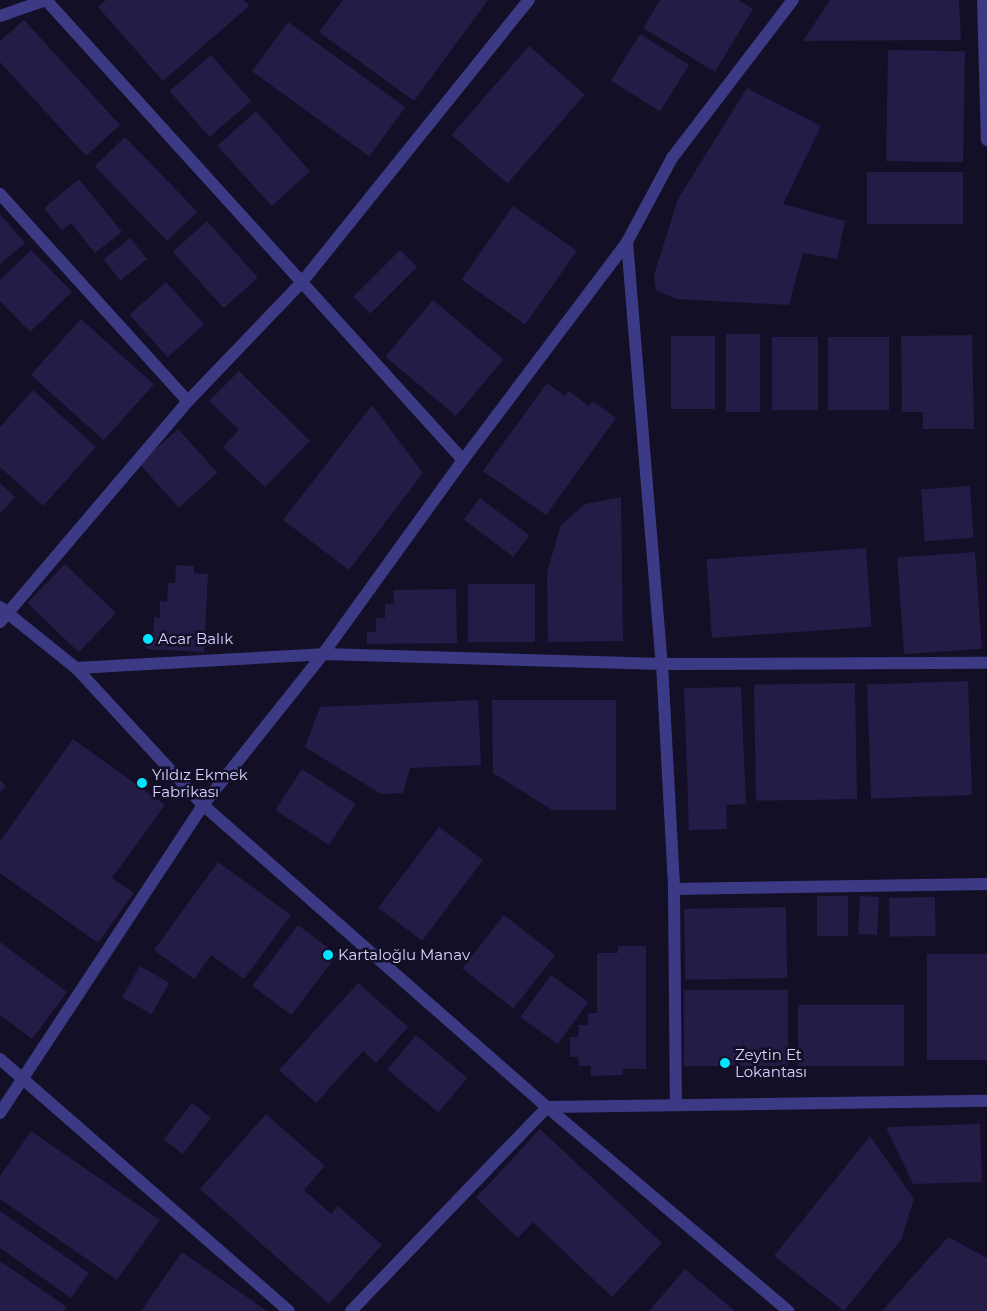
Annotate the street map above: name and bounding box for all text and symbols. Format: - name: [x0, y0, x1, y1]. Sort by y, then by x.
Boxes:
- place label: Acar Balık: [158, 630, 233, 648]
- marker: Acar Balık: [142, 633, 154, 645]
- place label: Yıldız Ekmek Fabrikası: [152, 765, 248, 800]
- marker: Yıldız Ekmek Fabrikası: [136, 777, 148, 789]
- place label: Kartaloğlu Manav: [338, 946, 470, 964]
- marker: Kartaloğlu Manav: [322, 949, 334, 961]
- place label: Zeytin Et Lokantası: [735, 1045, 807, 1080]
- marker: Zeytin Et Lokantası: [719, 1057, 731, 1069]

